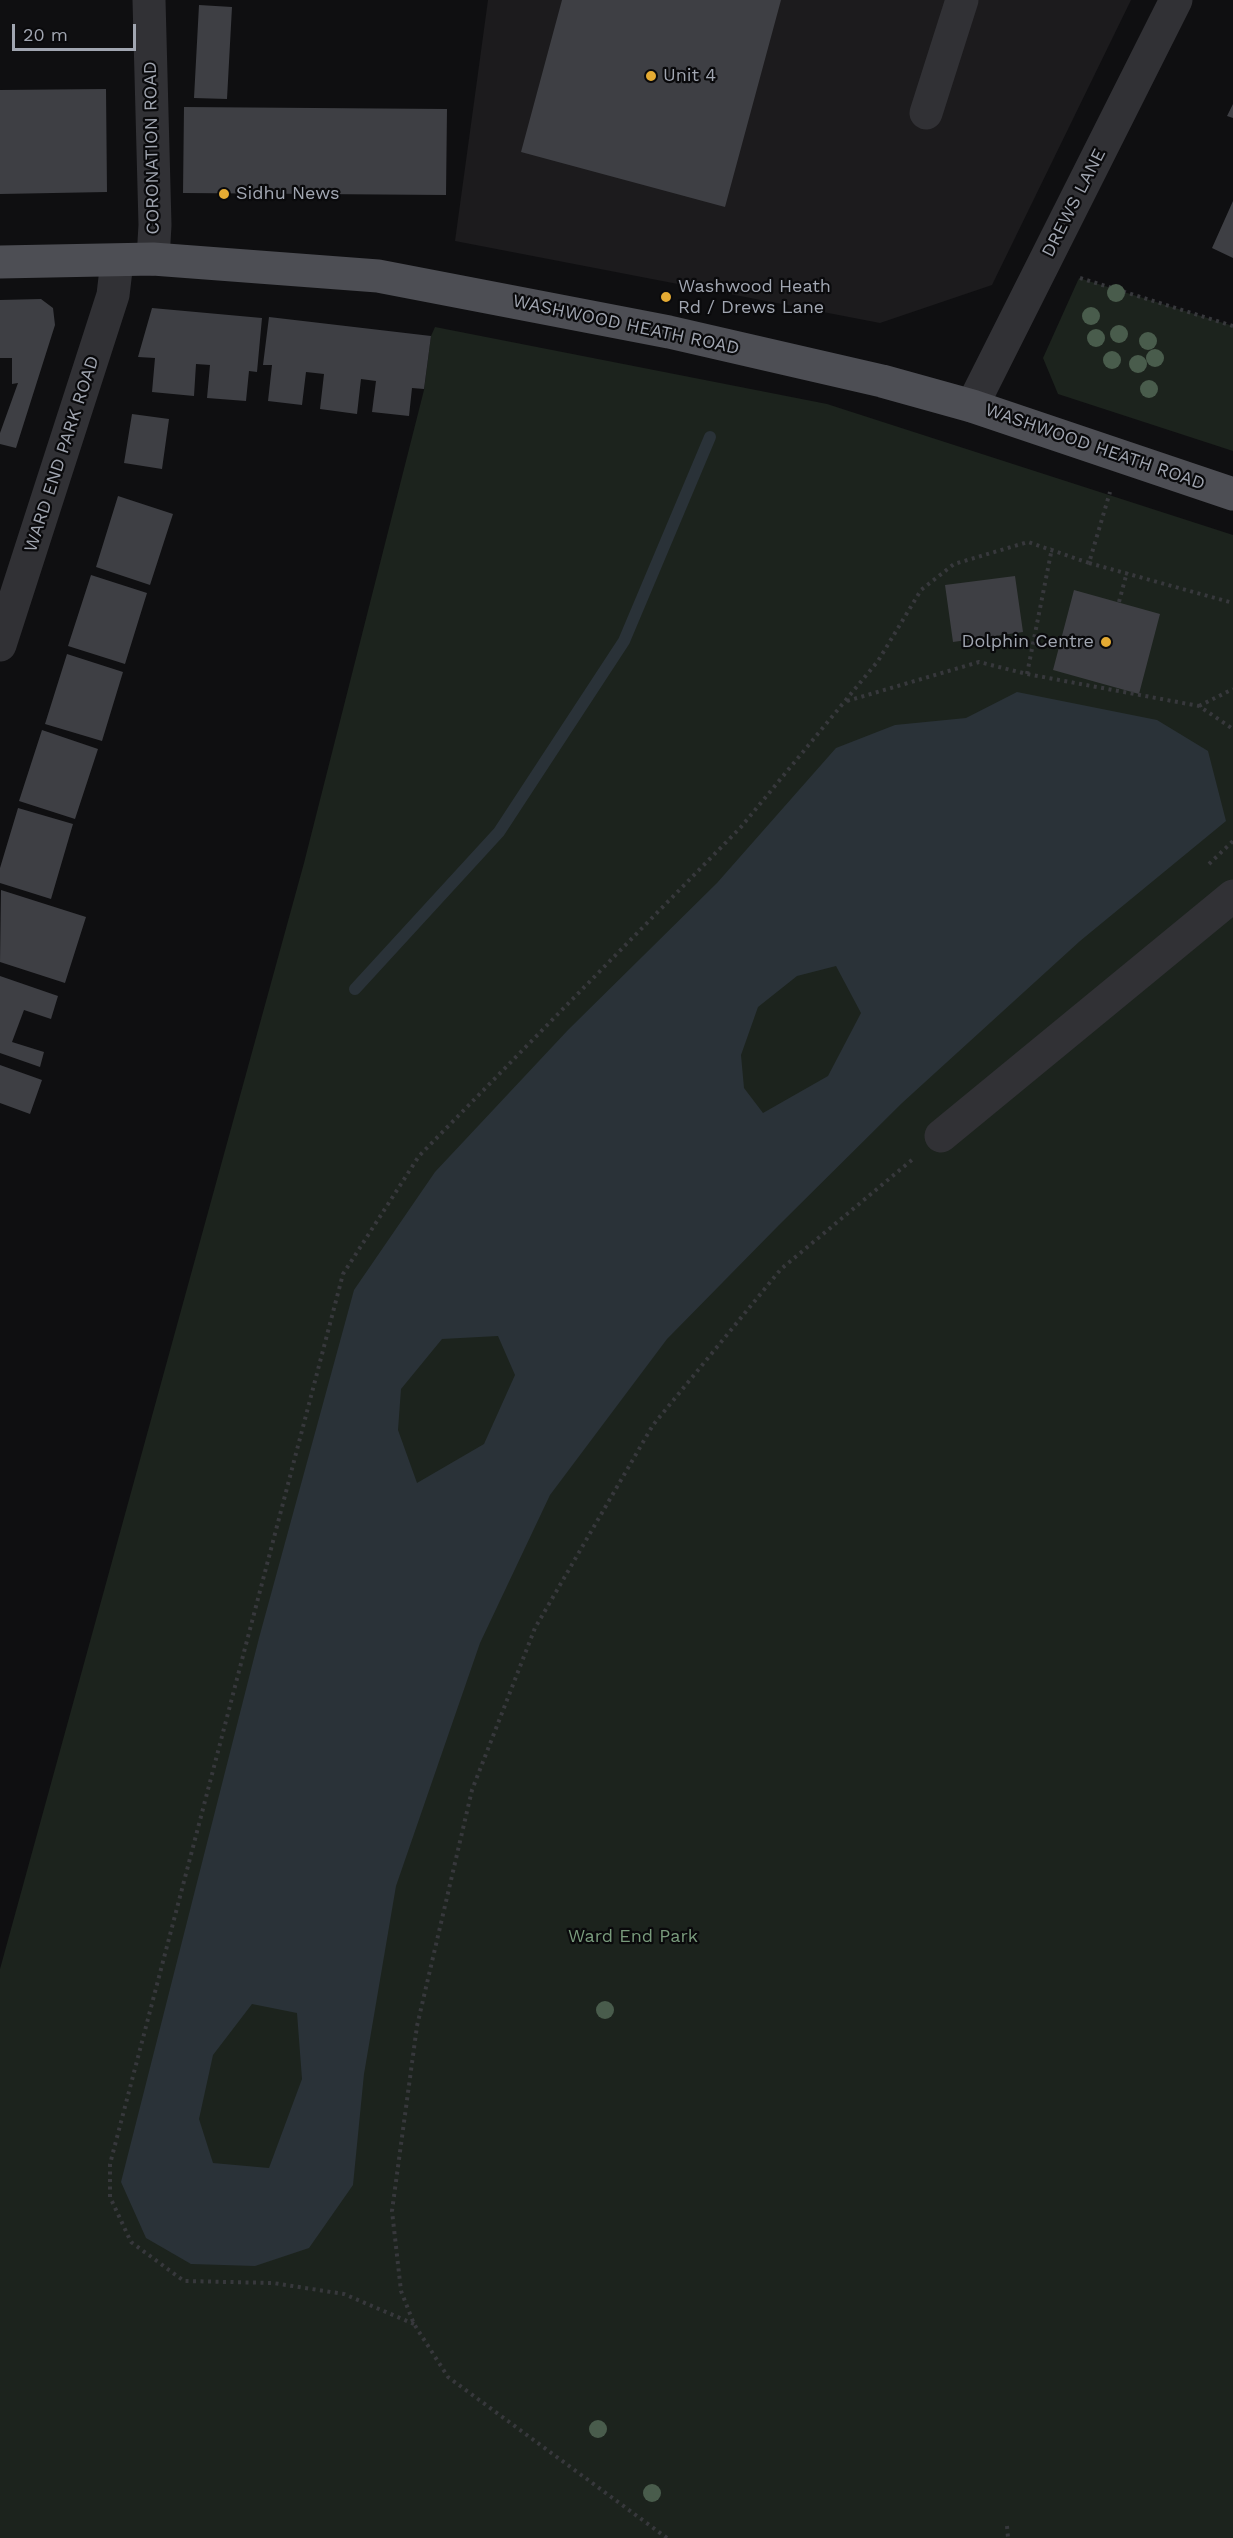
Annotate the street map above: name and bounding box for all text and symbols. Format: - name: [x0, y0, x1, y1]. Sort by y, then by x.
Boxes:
- scale bar: [15, 12, 140, 50]
- text: 20 m: [23, 24, 68, 45]
- street label: CORONATION ROAD: [140, 61, 164, 235]
- place label: Unit 4: [663, 65, 716, 87]
- marker: Unit 4: [644, 69, 658, 83]
- street label: DREWS LANE: [1037, 145, 1111, 261]
- place label: Sidhu News: [236, 183, 339, 205]
- marker: Sidhu News: [217, 187, 231, 201]
- place label: Washwood Heath Rd / Drews Lane: [678, 276, 831, 318]
- street label: WASHWOOD HEATH ROAD: [511, 290, 741, 360]
- marker: Washwood Heath Rd / Drews Lane: [659, 290, 673, 304]
- street label: WARD END PARK ROAD: [20, 353, 104, 555]
- street label: WASHWOOD HEATH ROAD: [982, 399, 1208, 495]
- place label: Dolphin Centre: [961, 631, 1094, 653]
- marker: Dolphin Centre: [1099, 635, 1113, 649]
- park label: Ward End Park: [568, 1926, 698, 1948]

